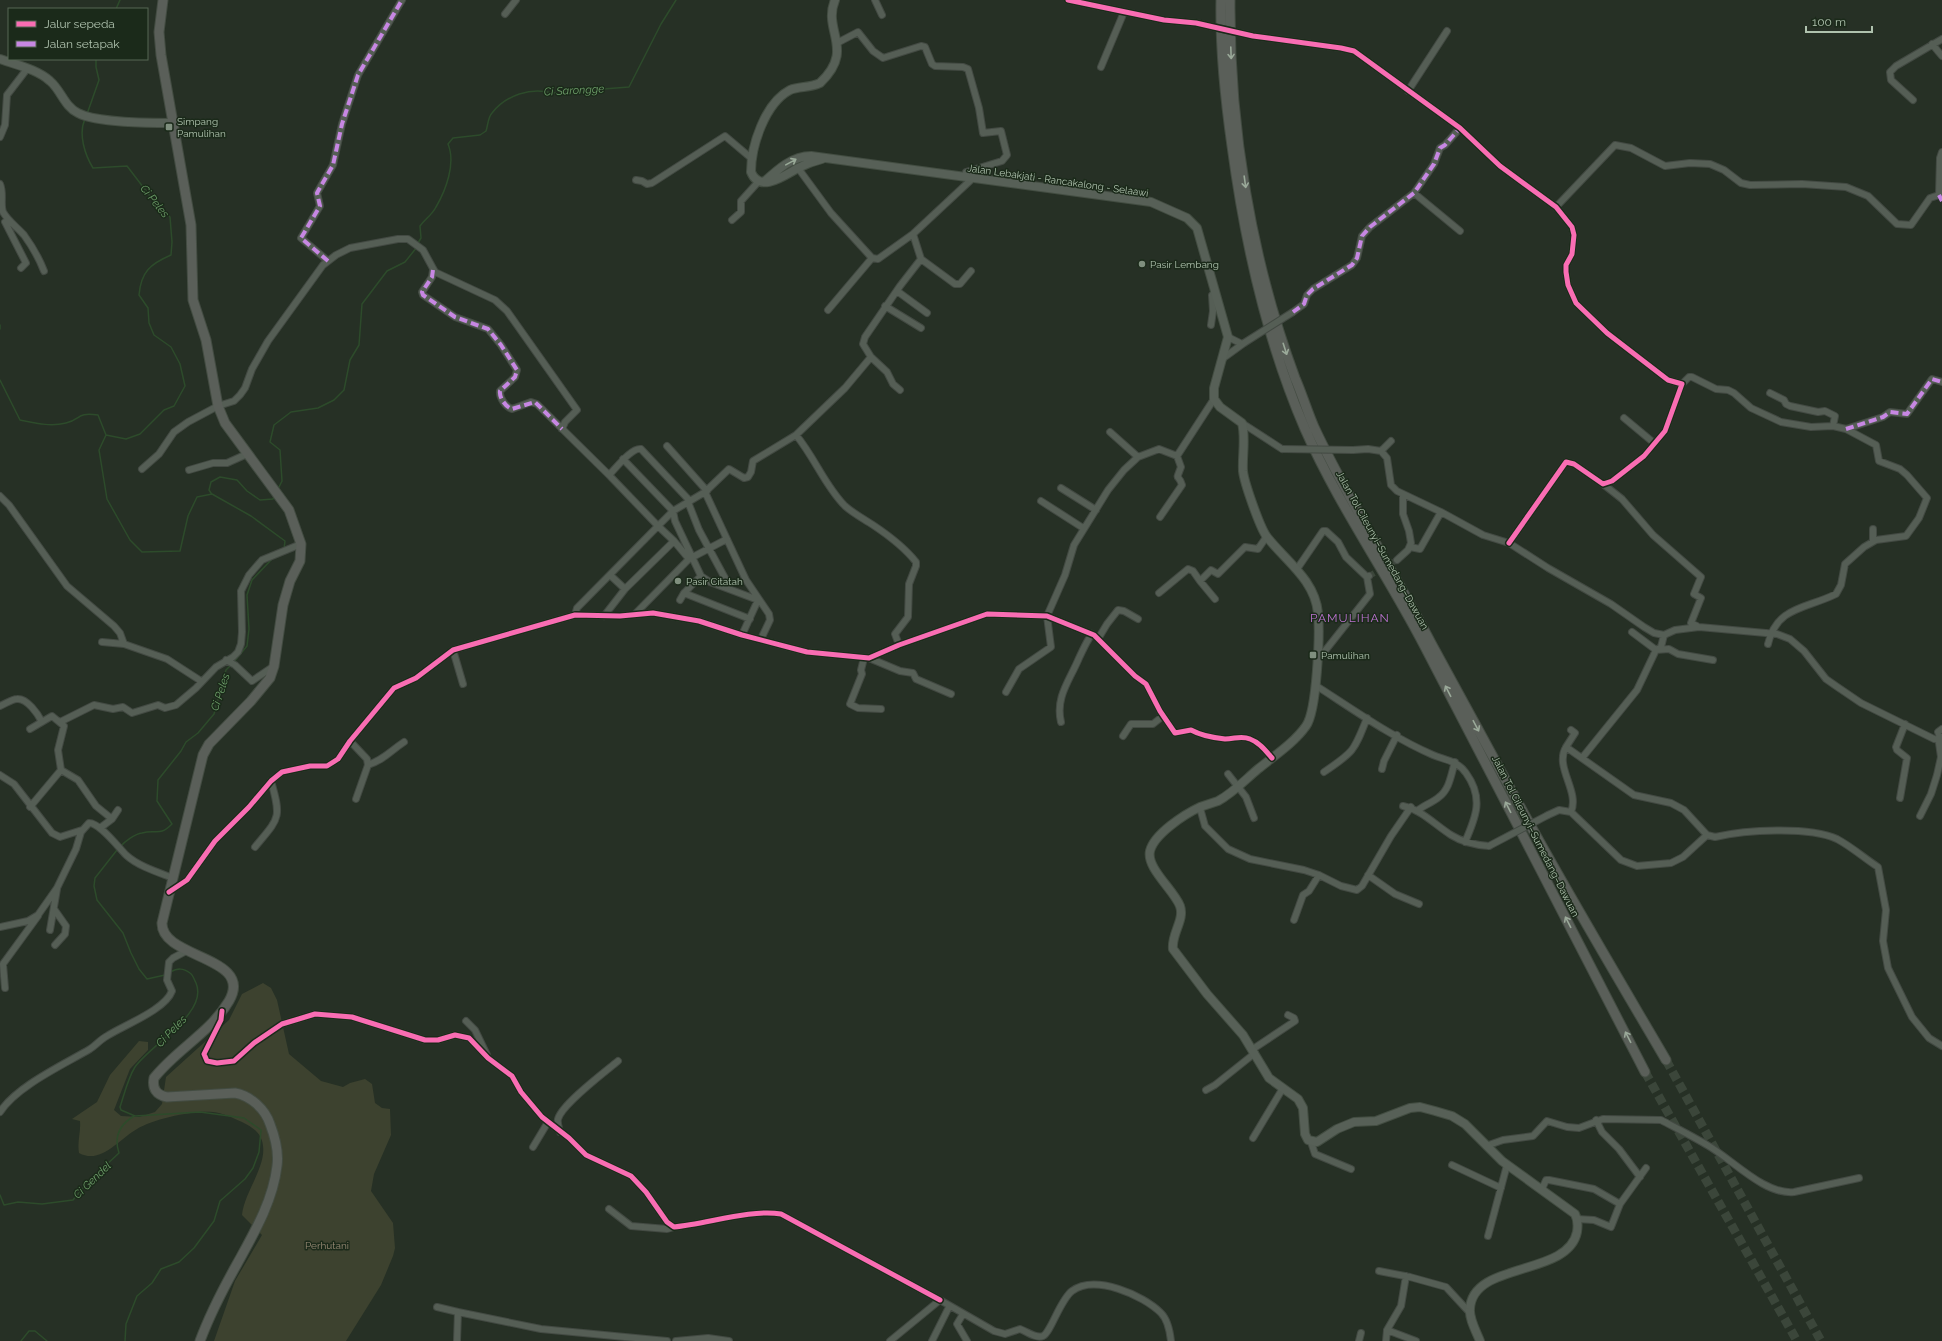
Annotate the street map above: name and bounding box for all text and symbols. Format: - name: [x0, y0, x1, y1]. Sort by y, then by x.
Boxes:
- legend: [8, 8, 148, 60]
- scale bar: [1806, 8, 1872, 34]
- text: 100 m: [1812, 15, 1846, 29]
- text: Jalur sepeda: [44, 17, 115, 31]
- text: Jalan setapak: [44, 37, 120, 51]
- one-way arrow: [1227, 46, 1235, 59]
- water label: Ci Sarongge: [544, 82, 605, 99]
- place label: Simpang Pamulihan: [177, 116, 226, 139]
- marker: Simpang Pamulihan: [164, 122, 174, 132]
- one-way arrow: [785, 157, 797, 165]
- street label: Jalan Lebakjati - Rancakalong - Selaawi: [967, 162, 1149, 199]
- one-way arrow: [1241, 175, 1249, 188]
- water label: Ci Peles: [137, 182, 172, 220]
- marker: Pasir Lembang: [1137, 259, 1147, 269]
- place label: Pasir Lembang: [1150, 259, 1219, 270]
- one-way arrow: [1282, 342, 1289, 355]
- street label: Jalan Tol Cileunyi–Sumedang–Dawuan: [1334, 469, 1431, 631]
- marker: Pasir Citatah: [673, 576, 683, 586]
- place label: Pasir Citatah: [686, 576, 743, 587]
- district label: PAMULIHAN: [1310, 611, 1390, 625]
- marker: Pamulihan: [1308, 650, 1318, 660]
- place label: Pamulihan: [1321, 650, 1370, 661]
- water label: Ci Peles: [208, 672, 233, 713]
- one-way arrow: [1444, 685, 1451, 697]
- one-way arrow: [1473, 720, 1481, 732]
- street label: Jalan Tol Cileunyi–Sumedang–Dawuan: [1490, 754, 1581, 919]
- one-way arrow: [1503, 801, 1511, 813]
- one-way arrow: [1563, 916, 1571, 928]
- water label: Ci Peles: [153, 1013, 189, 1050]
- one-way arrow: [1623, 1032, 1631, 1044]
- water label: Ci Gendel: [71, 1159, 114, 1201]
- park label: Perhutani: [305, 1240, 349, 1251]

